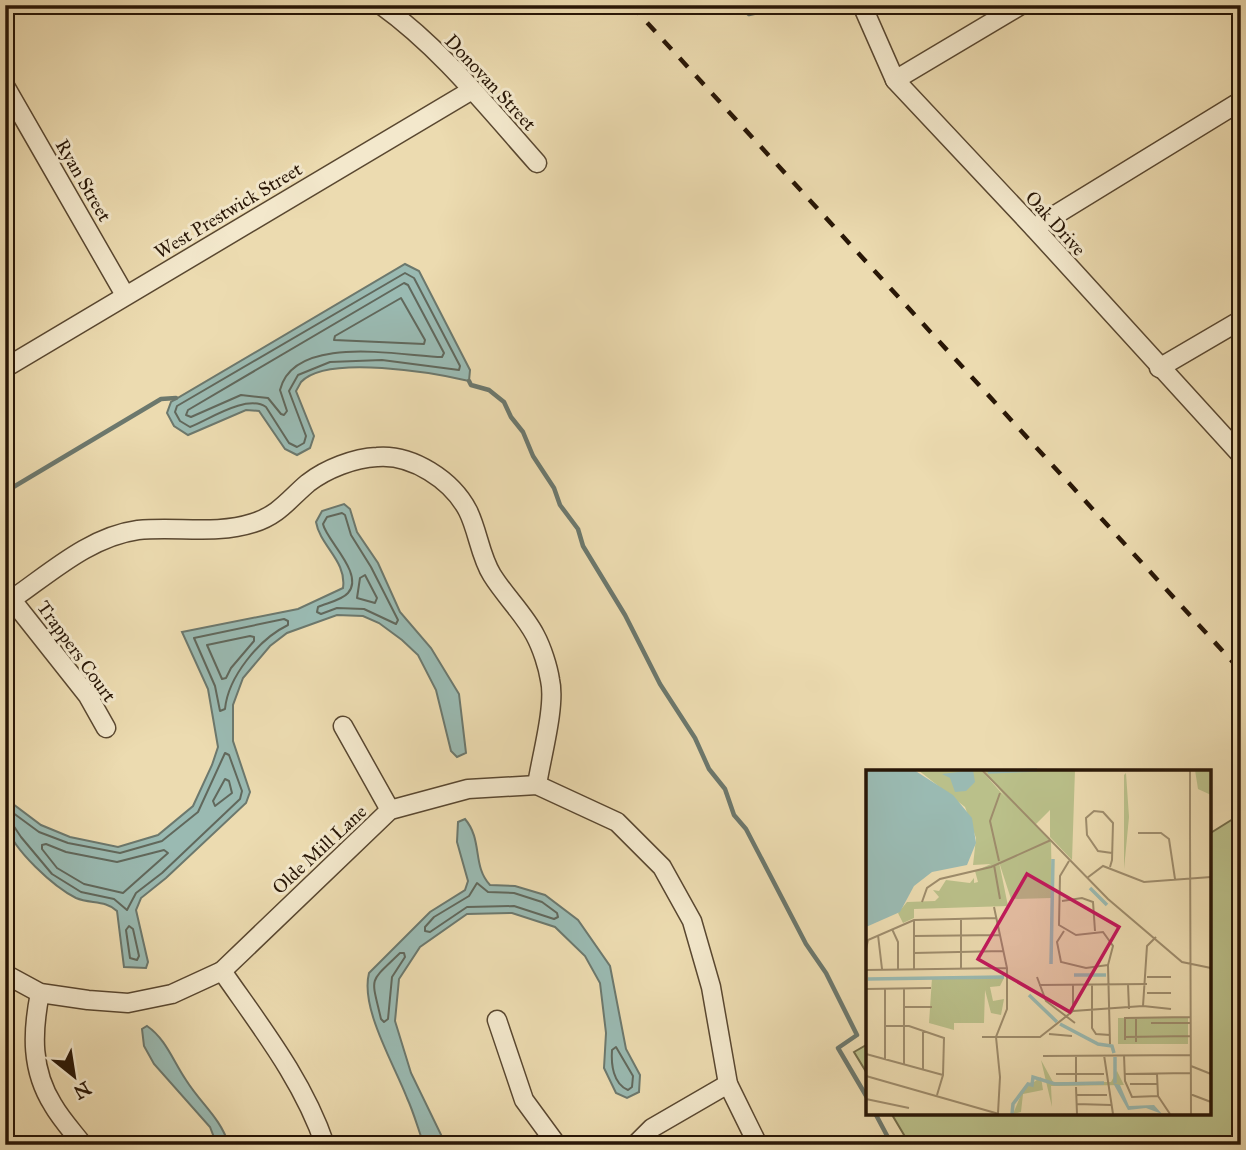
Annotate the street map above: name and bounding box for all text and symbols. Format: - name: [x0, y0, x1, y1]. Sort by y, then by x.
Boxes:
- street label: Donovan Street: [440, 29, 541, 135]
- street label: Ryan Street: [51, 135, 116, 226]
- street label: West Prestwick Street: [150, 157, 306, 264]
- street label: Oak Drive: [1021, 186, 1091, 261]
- street label: Trappers Court: [32, 596, 121, 707]
- inset map: [866, 770, 1211, 1115]
- street label: Olde Mill Lane: [267, 800, 371, 899]
- north arrow: [38, 1042, 108, 1112]
- text: N: [70, 1076, 95, 1104]

